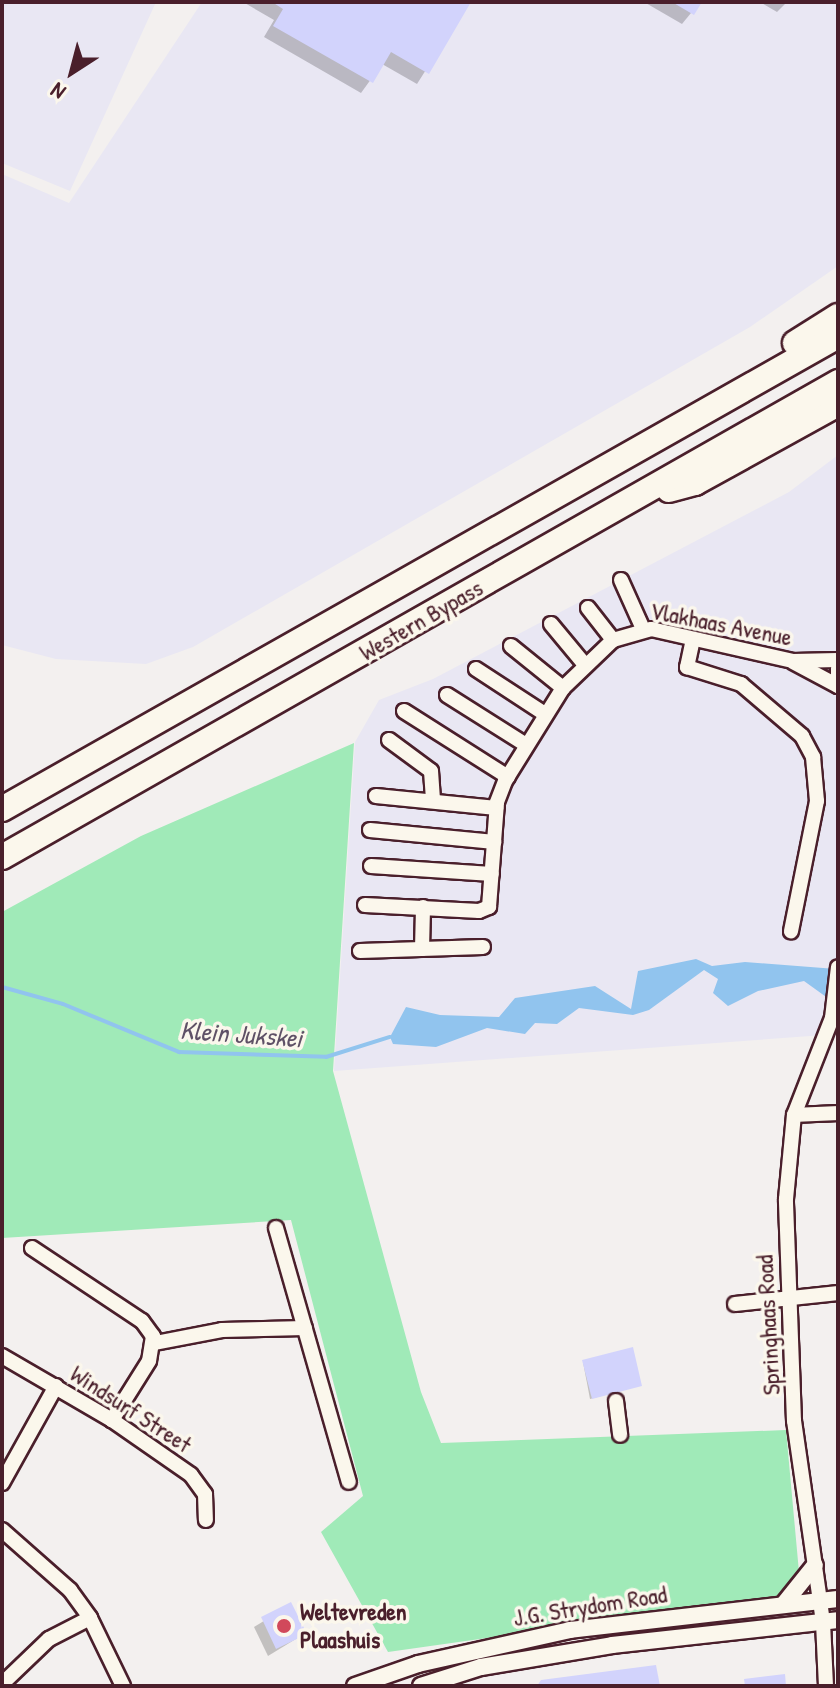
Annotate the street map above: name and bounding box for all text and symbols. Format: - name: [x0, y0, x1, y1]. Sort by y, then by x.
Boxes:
- north arrow: [32, 32, 112, 112]
- text: N: [44, 76, 71, 107]
- street label: Western Bypass: [354, 573, 488, 667]
- street label: Vlakhaas Avenue: [648, 596, 794, 652]
- water label: Klein Jukskei: [179, 1014, 303, 1054]
- street label: Springhaas Road: [750, 1254, 786, 1396]
- street label: Windsurf Street: [65, 1359, 197, 1459]
- street label: J.G. Strydom Road: [511, 1580, 669, 1632]
- place label: Weltevreden Plaashuis: [300, 1598, 407, 1654]
- marker: Weltevreden Plaashuis: [275, 1617, 293, 1635]

